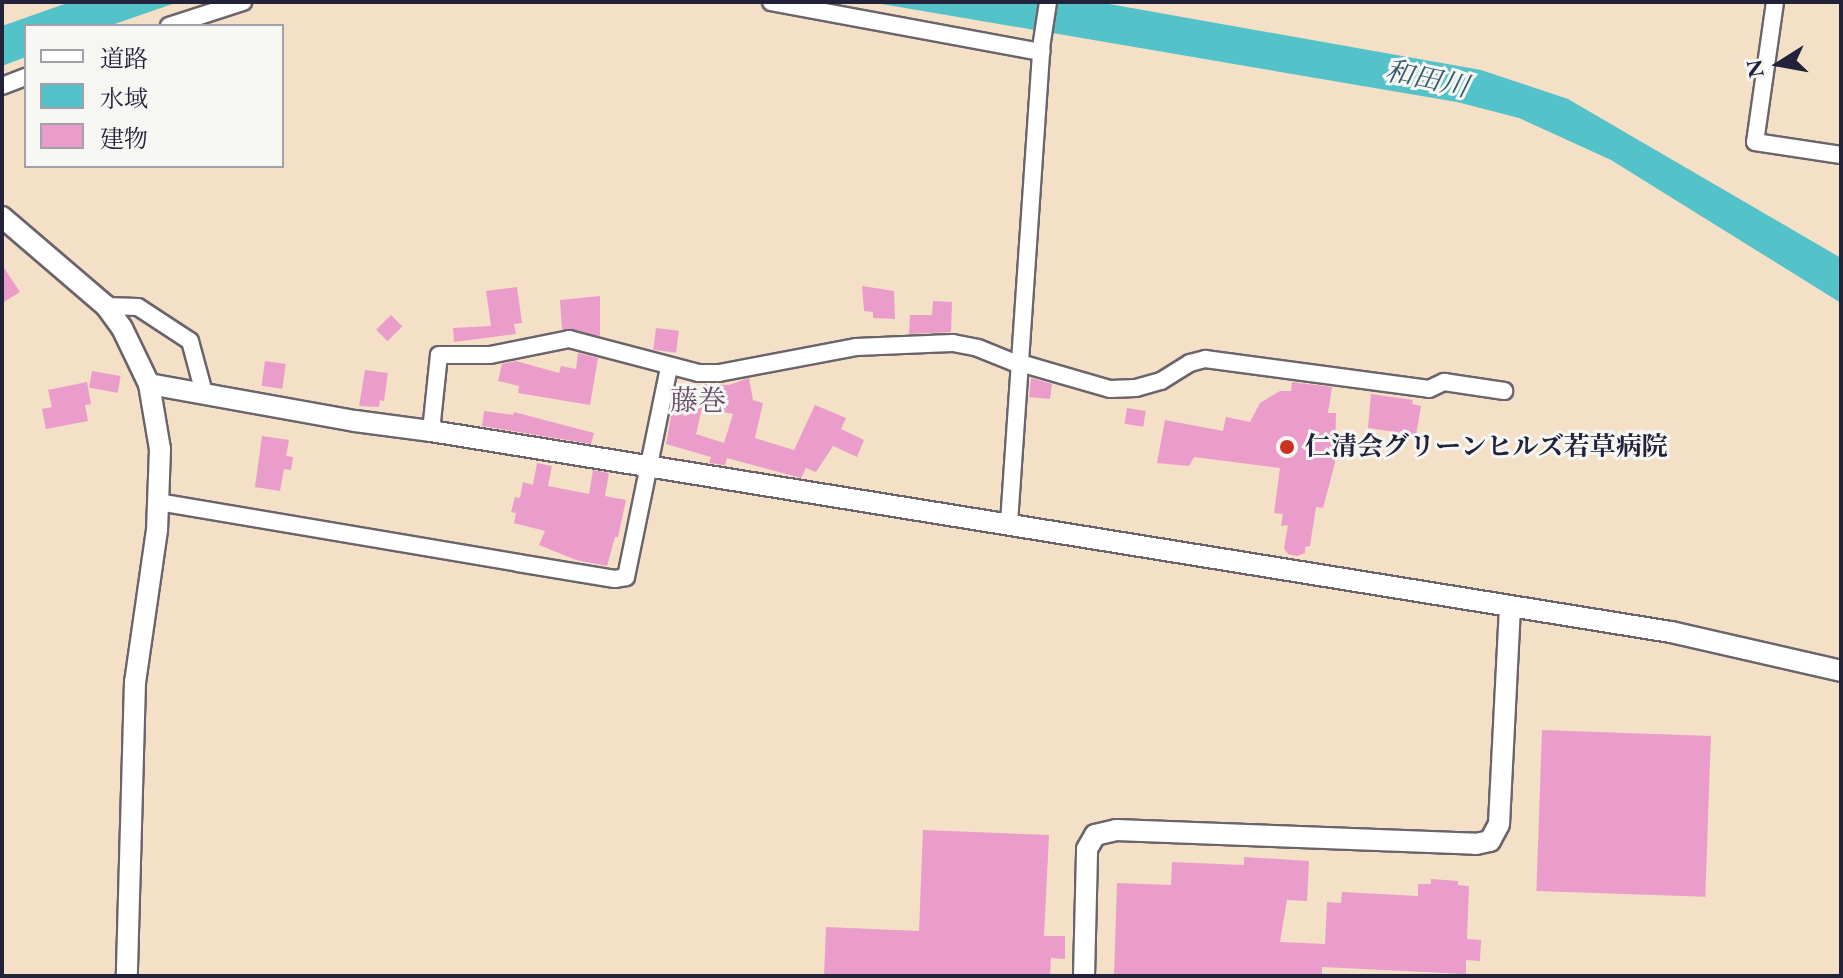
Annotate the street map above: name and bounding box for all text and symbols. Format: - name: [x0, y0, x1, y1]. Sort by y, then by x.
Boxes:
- legend: [24, 24, 284, 168]
- north arrow: [1739, 24, 1819, 104]
- text: 道路: [100, 43, 148, 74]
- water label: 和田川: [1382, 53, 1472, 103]
- text: N: [1739, 57, 1771, 80]
- text: 水域: [100, 83, 148, 114]
- text: 建物: [100, 123, 148, 154]
- district label: 藤巻: [670, 383, 726, 417]
- place label: 仁清会グリーンヒルズ若草病院: [1305, 431, 1669, 463]
- marker: 仁清会グリーンヒルズ若草病院: [1276, 436, 1298, 458]

